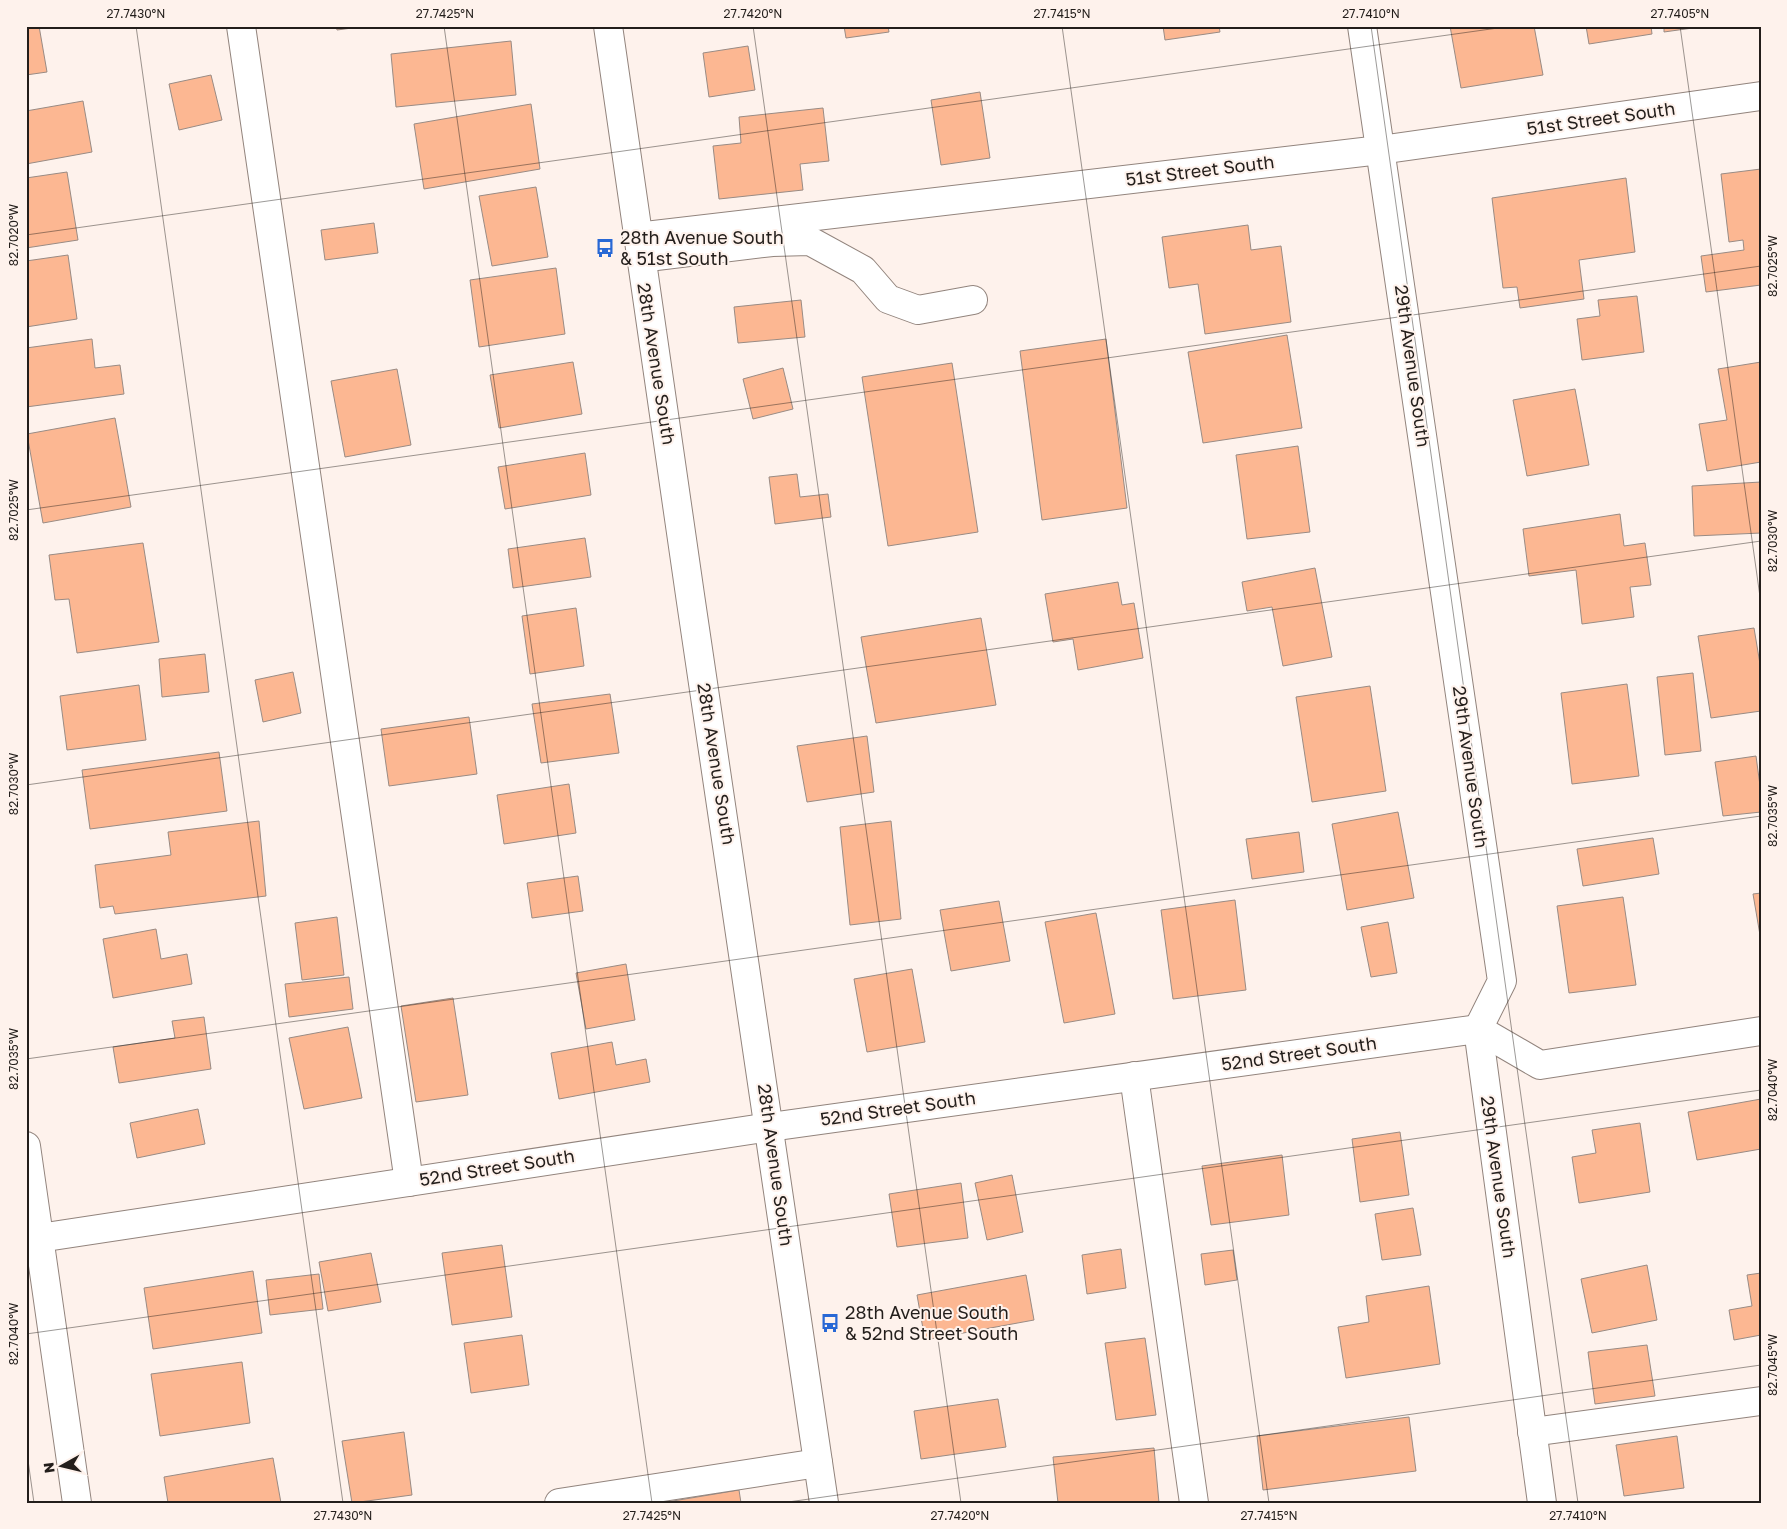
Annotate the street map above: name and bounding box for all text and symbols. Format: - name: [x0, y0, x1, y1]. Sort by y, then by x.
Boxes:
- text: 27.7430°N: [107, 6, 165, 21]
- text: 27.7425°N: [416, 6, 474, 21]
- text: 27.7420°N: [724, 6, 782, 21]
- text: 27.7415°N: [1033, 6, 1091, 21]
- text: 27.7410°N: [1342, 6, 1400, 21]
- text: 27.7405°N: [1651, 6, 1709, 21]
- street label: 51st Street South: [1525, 97, 1676, 139]
- street label: 51st Street South: [1124, 150, 1275, 190]
- text: 82.7020°W: [6, 203, 21, 266]
- place label: 28th Avenue South & 51st South: [620, 226, 784, 269]
- text: 82.7025°W: [1765, 235, 1780, 297]
- bus stop icon: 28th Avenue South & 51st South: [594, 237, 616, 259]
- street label: 28th Avenue South: [633, 281, 681, 446]
- street label: 29th Avenue South: [1391, 283, 1435, 448]
- text: 82.7025°W: [6, 479, 21, 541]
- text: 82.7030°W: [1765, 509, 1780, 572]
- street label: 28th Avenue South: [693, 681, 741, 846]
- street label: 29th Avenue South: [1449, 684, 1493, 849]
- text: 82.7030°W: [6, 752, 21, 815]
- text: 82.7035°W: [1765, 785, 1780, 847]
- text: 82.7035°W: [6, 1028, 21, 1090]
- street label: 52nd Street South: [1220, 1031, 1378, 1075]
- text: 82.7040°W: [1765, 1058, 1780, 1121]
- street label: 28th Avenue South: [754, 1082, 798, 1247]
- street label: 52nd Street South: [819, 1086, 977, 1130]
- street label: 29th Avenue South: [1477, 1094, 1521, 1259]
- street label: 52nd Street South: [418, 1144, 576, 1190]
- place label: 28th Avenue South & 52nd Street South: [845, 1301, 1018, 1344]
- text: 82.7040°W: [6, 1302, 21, 1365]
- bus stop icon: 28th Avenue South & 52nd Street South: [819, 1312, 841, 1334]
- text: 82.7045°W: [1765, 1333, 1780, 1396]
- north arrow: [38, 1442, 88, 1492]
- text: N: [39, 1461, 58, 1474]
- text: 27.7430°N: [314, 1508, 372, 1523]
- text: 27.7425°N: [623, 1508, 681, 1523]
- text: 27.7420°N: [931, 1508, 989, 1523]
- text: 27.7415°N: [1240, 1508, 1298, 1523]
- text: 27.7410°N: [1549, 1508, 1607, 1523]

